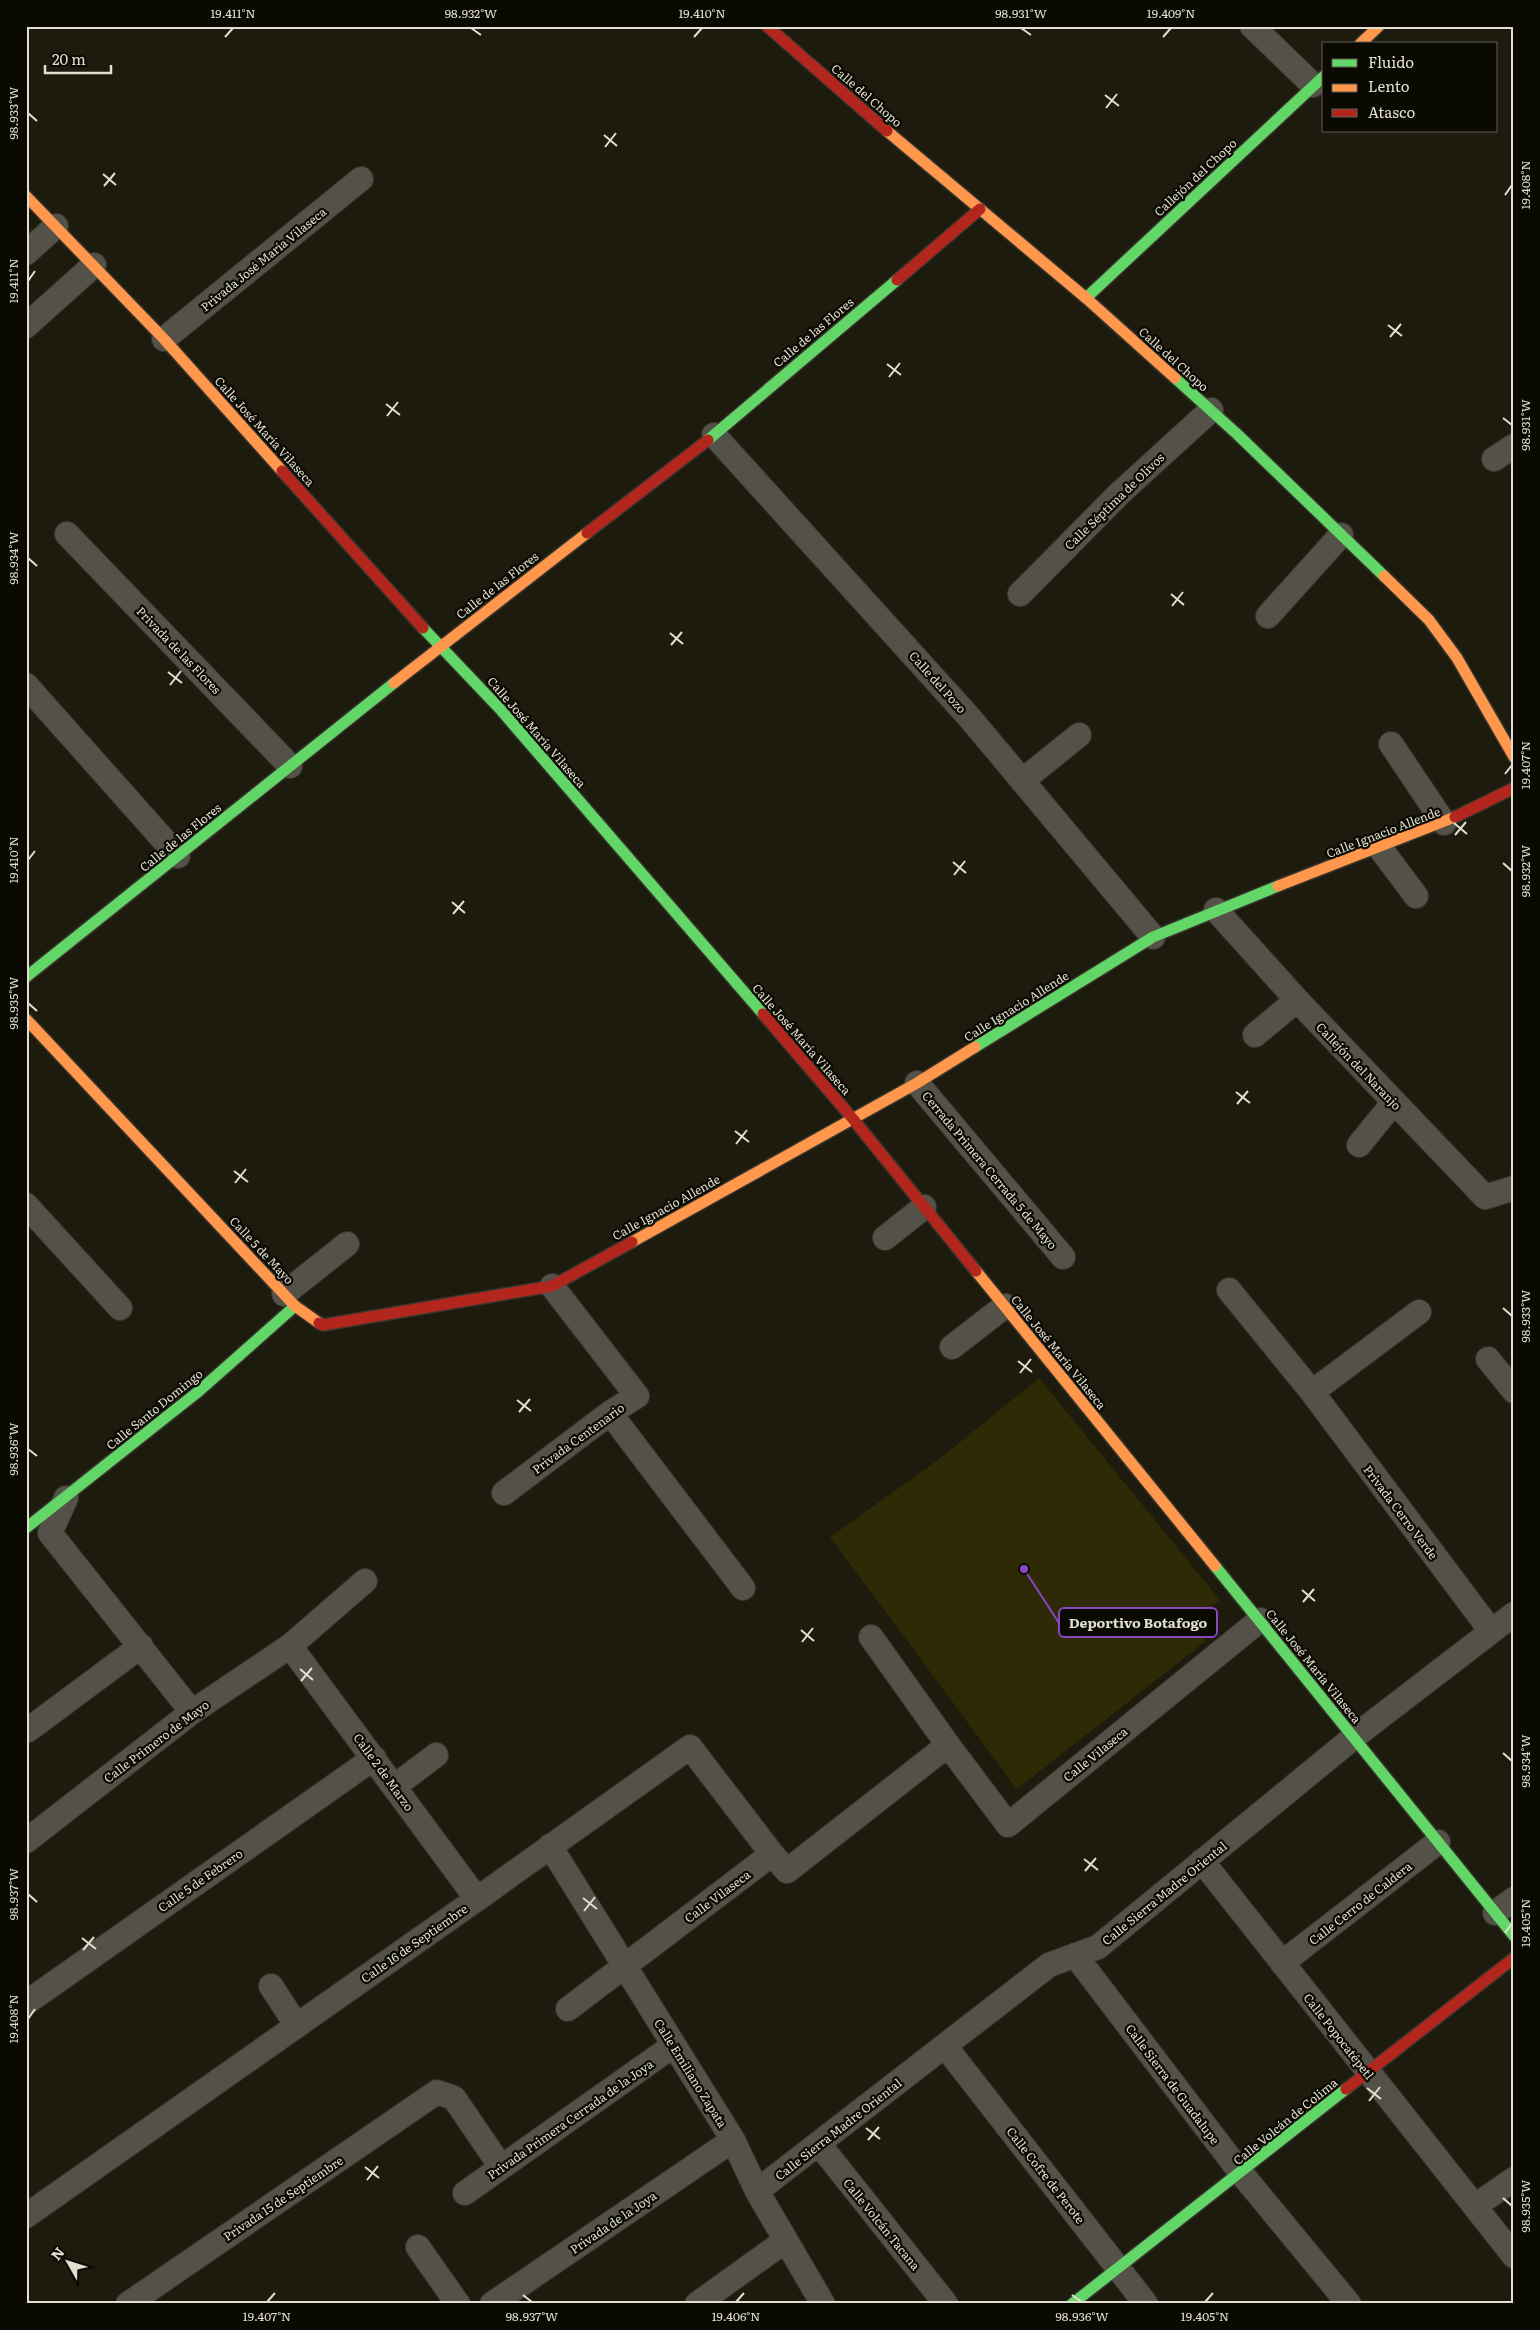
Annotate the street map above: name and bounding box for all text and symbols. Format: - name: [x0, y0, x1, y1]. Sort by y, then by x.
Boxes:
- text: 19.411°N: [210, 4, 256, 22]
- text: 98.932°W: [445, 4, 497, 22]
- text: 19.410°N: [678, 4, 726, 22]
- text: 98.931°W: [995, 4, 1047, 22]
- text: 19.409°N: [1147, 4, 1195, 22]
- scale bar: [45, 42, 111, 74]
- legend: [1322, 42, 1498, 132]
- text: 20 m: [52, 47, 86, 70]
- text: Fluido: [1368, 50, 1414, 73]
- street label: Calle del Chopo: [828, 59, 906, 131]
- text: Lento: [1368, 74, 1410, 97]
- text: 98.933°W: [4, 87, 22, 139]
- text: Atasco: [1368, 100, 1415, 123]
- street label: Callejón del Chopo: [1150, 134, 1240, 220]
- text: 19.408°N: [1516, 161, 1534, 209]
- street label: Privada José María Vilaseca: [196, 202, 330, 315]
- text: 19.411°N: [4, 258, 22, 304]
- street label: Calle de las Flores: [769, 292, 858, 371]
- street label: Calle del Chopo: [1135, 323, 1213, 395]
- street label: Calle José María Vilaseca: [211, 372, 320, 490]
- text: 98.931°W: [1516, 399, 1534, 451]
- street label: Calle Séptima de Olivos: [1060, 448, 1168, 554]
- text: 98.934°W: [4, 531, 22, 585]
- street label: Calle de las Flores: [452, 547, 543, 623]
- street label: Privada de las Flores: [133, 602, 226, 698]
- street label: Calle del Pozo: [905, 647, 971, 717]
- street label: Calle José María Vilaseca: [484, 672, 591, 792]
- text: 19.407°N: [1516, 741, 1534, 789]
- street label: Calle de las Flores: [135, 798, 225, 876]
- street label: Calle Ignacio Allende: [1323, 802, 1443, 862]
- text: 19.410°N: [4, 836, 22, 884]
- text: 98.932°W: [1516, 845, 1534, 897]
- street label: Calle Ignacio Allende: [960, 966, 1072, 1046]
- text: 98.935°W: [4, 977, 22, 1029]
- street label: Calle José María Vilaseca: [749, 979, 856, 1099]
- street label: Callejón del Naranjo: [1312, 1018, 1406, 1114]
- street label: Cerrada Primera Cerrada 5 de Mayo: [918, 1087, 1062, 1253]
- street label: Calle Ignacio Allende: [609, 1170, 723, 1244]
- street label: Calle 5 de Mayo: [226, 1212, 298, 1288]
- text: 98.933°W: [1516, 1290, 1534, 1342]
- street label: Calle José María Vilaseca: [1007, 1291, 1111, 1413]
- street label: Calle Santo Domingo: [102, 1364, 206, 1454]
- street label: Privada Centenario: [528, 1398, 628, 1478]
- text: 98.936°W: [4, 1422, 22, 1476]
- street label: Privada Cerro Verde: [1360, 1461, 1442, 1563]
- street label: Calle José María Vilaseca: [1262, 1605, 1366, 1727]
- callout: Deportivo Botafogo: [1059, 1608, 1217, 1637]
- text: Deportivo Botafogo: [1069, 1612, 1208, 1632]
- street label: Calle Primero de Mayo: [99, 1695, 213, 1787]
- street label: Calle Vilaseca: [1059, 1722, 1132, 1786]
- street label: Calle 2 de Marzo: [350, 1729, 418, 1815]
- text: 98.934°W: [1516, 1734, 1534, 1788]
- street label: Calle Sierra Madre Oriental: [1098, 1837, 1230, 1949]
- street label: Calle 5 de Febrero: [154, 1844, 246, 1916]
- street label: Calle Cerro de Caldera: [1305, 1857, 1416, 1949]
- street label: Calle Vilaseca: [680, 1865, 754, 1927]
- text: 98.937°W: [4, 1868, 22, 1920]
- street label: Calle 16 de Septiembre: [357, 1899, 471, 1987]
- text: 19.405°N: [1516, 1899, 1534, 1947]
- street label: Calle Popocatépetl: [1300, 1989, 1378, 2083]
- text: 19.408°N: [4, 1995, 22, 2043]
- street label: Calle Emiliano Zapata: [650, 2015, 732, 2131]
- street label: Calle Sierra de Guadalupe: [1122, 2020, 1224, 2148]
- street label: Privada Primera Cerrada de la Joya: [483, 2054, 657, 2183]
- street label: Calle Volcán de Colima: [1229, 2073, 1341, 2169]
- street label: Calle Sierra Madre Oriental: [771, 2074, 905, 2184]
- street label: Calle Cofre de Perote: [1003, 2123, 1089, 2227]
- street label: Privada 15 de Septiembre: [220, 2151, 346, 2245]
- street label: Calle Volcán Tacana: [839, 2174, 925, 2274]
- text: 98.935°W: [1516, 2180, 1534, 2232]
- street label: Privada de la Joya: [566, 2186, 660, 2258]
- north arrow: [42, 2238, 92, 2288]
- text: N: [46, 2242, 69, 2264]
- text: 19.407°N: [243, 2307, 291, 2325]
- text: 98.937°W: [506, 2307, 558, 2325]
- text: 19.406°N: [712, 2307, 760, 2325]
- text: 98.936°W: [1055, 2307, 1109, 2325]
- text: 19.405°N: [1181, 2307, 1229, 2325]

